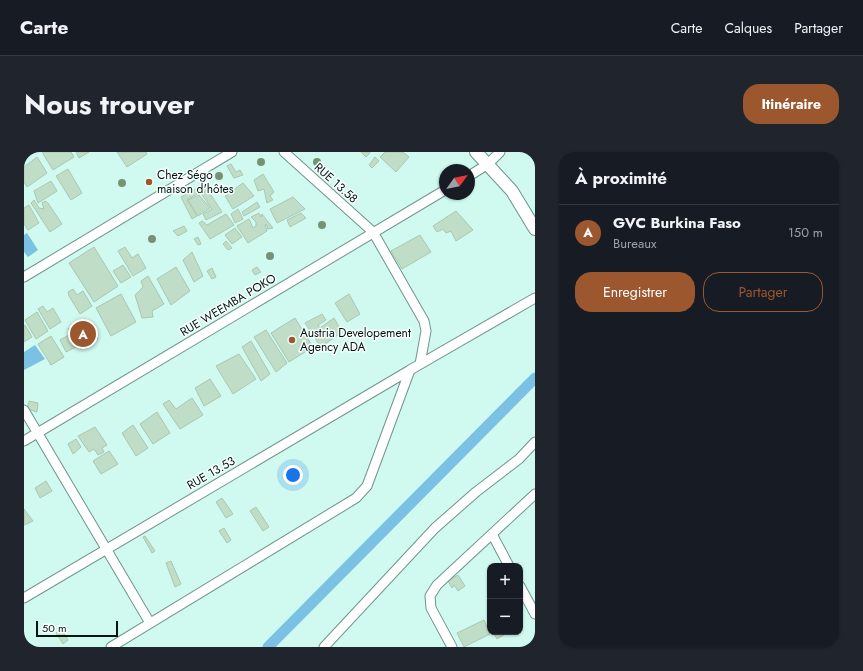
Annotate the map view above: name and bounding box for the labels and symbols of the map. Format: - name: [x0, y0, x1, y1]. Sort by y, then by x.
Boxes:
- street label: RUE 13.58: [310, 159, 362, 207]
- north arrow: [439, 164, 475, 200]
- place label: Chez Ségo maison d'hôtes: [157, 166, 234, 198]
- marker: Chez Ségo maison d'hôtes: [144, 177, 154, 187]
- street label: RUE WEEMBA POKO: [177, 269, 279, 341]
- pin: A: [70, 319, 96, 349]
- place label: Austria Developement Agency ADA: [300, 324, 411, 356]
- marker: Austria Developement Agency ADA: [287, 335, 297, 345]
- street label: RUE 13.53: [183, 452, 239, 494]
- your location: [283, 465, 303, 485]
- scale bar: [36, 619, 118, 638]

